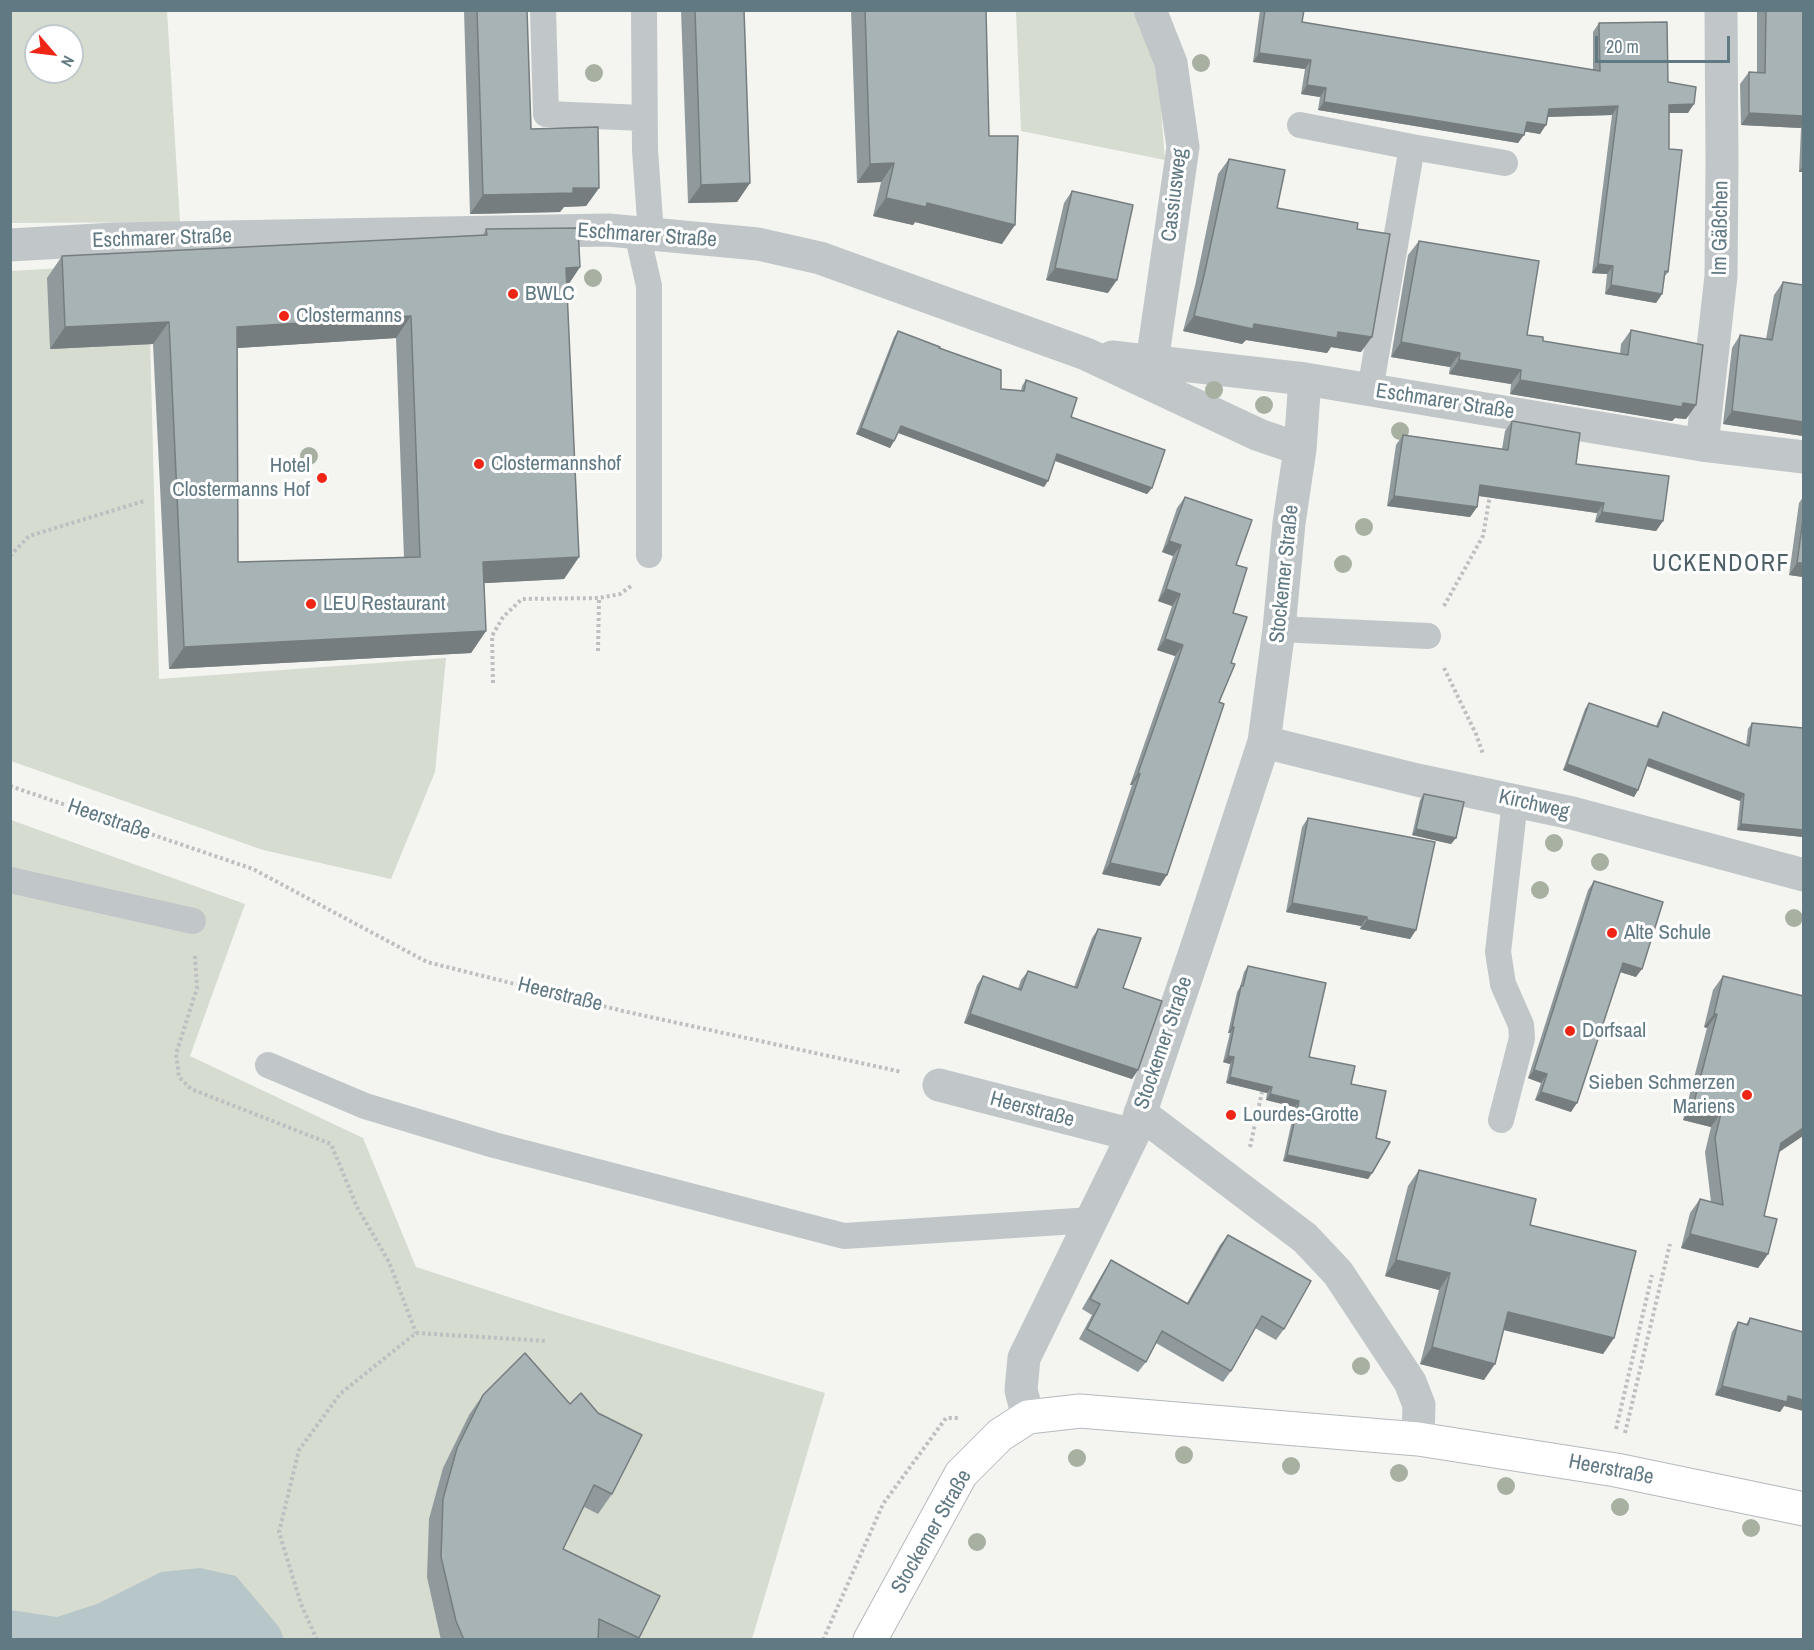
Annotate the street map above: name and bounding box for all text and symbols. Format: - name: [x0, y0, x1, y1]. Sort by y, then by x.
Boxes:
- north arrow: [24, 24, 84, 84]
- scale bar: [1598, 24, 1733, 62]
- text: 20 m: [1606, 34, 1639, 59]
- text: N: [56, 52, 80, 71]
- street label: Cassiusweg: [1157, 147, 1193, 243]
- street label: Im Gäßchen: [1708, 180, 1734, 276]
- street label: Eschmarer Straße: [576, 219, 718, 253]
- street label: Eschmarer Straße: [92, 224, 232, 254]
- place label: BWLC: [525, 281, 575, 307]
- marker: BWLC: [506, 287, 520, 301]
- place label: Clostermanns: [296, 303, 402, 329]
- marker: Clostermanns: [277, 309, 291, 323]
- street label: Eschmarer Straße: [1374, 379, 1516, 425]
- place label: Clostermannshof: [491, 451, 621, 477]
- place label: Hotel Clostermanns Hof: [172, 453, 310, 503]
- marker: Clostermannshof: [472, 457, 486, 471]
- marker: Hotel Clostermanns Hof: [315, 471, 329, 485]
- street label: Stockemer Straße: [1265, 504, 1305, 644]
- district label: UCKENDORF: [1652, 551, 1790, 579]
- place label: LEU Restaurant: [323, 591, 446, 617]
- marker: LEU Restaurant: [304, 597, 318, 611]
- street label: Kirchweg: [1496, 785, 1572, 825]
- street label: Heerstraße: [64, 794, 154, 846]
- place label: Alte Schule: [1624, 920, 1711, 946]
- marker: Alte Schule: [1605, 926, 1619, 940]
- street label: Heerstraße: [515, 972, 605, 1018]
- street label: Stockemer Straße: [1129, 973, 1199, 1113]
- place label: Dorfsaal: [1582, 1018, 1646, 1044]
- marker: Dorfsaal: [1563, 1024, 1577, 1038]
- place label: Sieben Schmerzen Mariens: [1589, 1070, 1735, 1120]
- street label: Heerstraße: [987, 1087, 1077, 1133]
- marker: Sieben Schmerzen Mariens: [1740, 1088, 1754, 1102]
- place label: Lourdes-Grotte: [1243, 1102, 1359, 1128]
- marker: Lourdes-Grotte: [1224, 1108, 1238, 1122]
- street label: Heerstraße: [1566, 1449, 1656, 1491]
- street label: Stockemer Straße: [886, 1466, 978, 1598]

